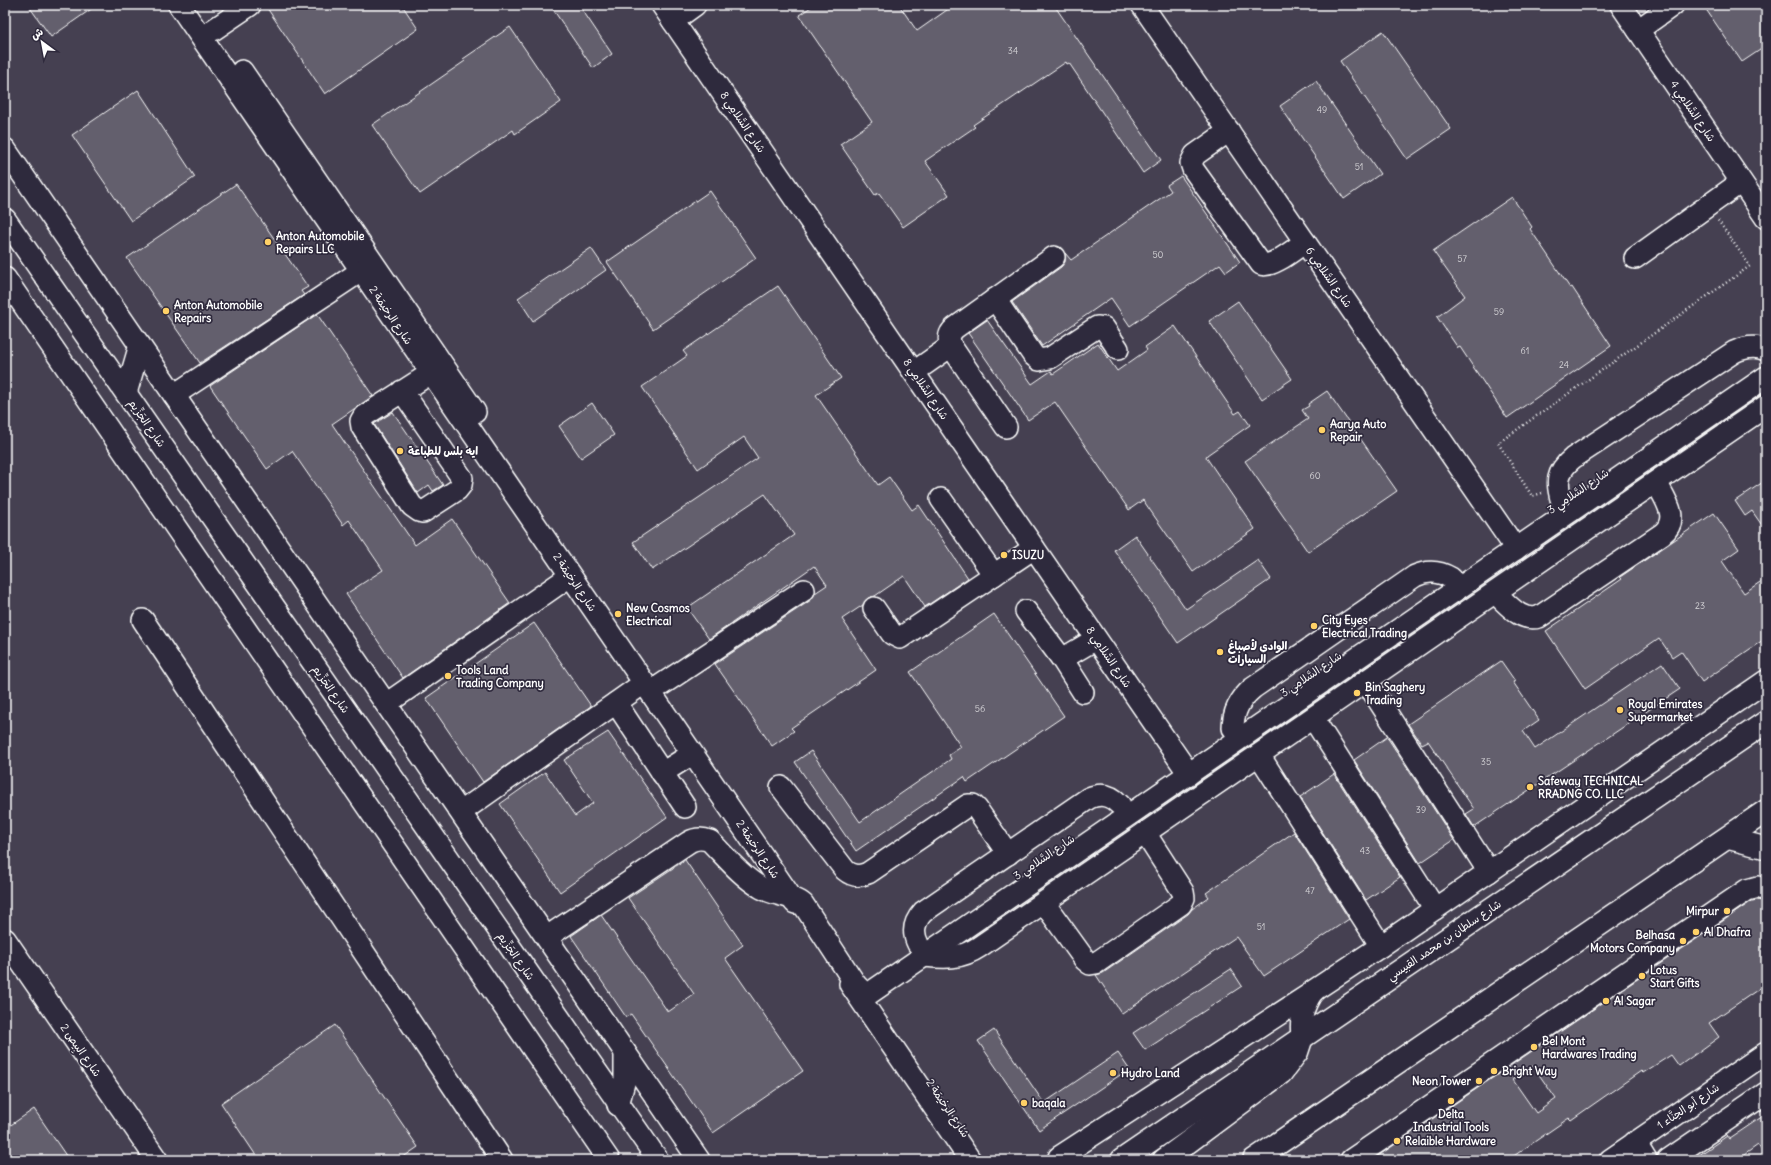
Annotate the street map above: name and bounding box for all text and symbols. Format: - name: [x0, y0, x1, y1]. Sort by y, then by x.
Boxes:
- north arrow: [22, 22, 62, 62]
- text: ش: [28, 24, 46, 43]
- house number: 34: [1008, 45, 1018, 56]
- street label: شارع السَّلامِي 4: [1664, 78, 1719, 147]
- street label: شارع السَّلامِي 8: [714, 89, 769, 158]
- house number: 49: [1317, 104, 1327, 115]
- house number: 51: [1355, 161, 1363, 172]
- place label: Anton Automobile Repairs LLC: [276, 229, 364, 257]
- marker: Anton Automobile Repairs LLC: [263, 237, 273, 247]
- street label: شارع السَّلامِي 6: [1300, 244, 1355, 312]
- house number: 50: [1152, 249, 1164, 260]
- house number: 57: [1457, 253, 1467, 264]
- street label: شارع الرخيمَة 2: [365, 283, 416, 348]
- place label: Anton Automobile Repairs: [174, 298, 262, 326]
- marker: Anton Automobile Repairs: [161, 306, 171, 316]
- house number: 59: [1494, 306, 1504, 317]
- house number: 61: [1521, 345, 1529, 356]
- street label: شارع السَّلامِي 8: [897, 356, 952, 425]
- house number: 24: [1559, 359, 1569, 370]
- street label: شارع الجَزِّيم: [124, 396, 169, 451]
- place label: Aarya Auto Repair: [1330, 417, 1386, 445]
- marker: Aarya Auto Repair: [1317, 425, 1327, 435]
- place label: ايه بلس للطباعة: [408, 444, 478, 458]
- marker: ايه بلس للطباعة: [395, 446, 405, 456]
- street label: شارع السَّلامِي 3: [1545, 465, 1614, 520]
- house number: 60: [1309, 470, 1321, 481]
- place label: ISUZU: [1012, 548, 1044, 562]
- street label: شارع الرخيمَة 2: [549, 550, 600, 615]
- marker: ISUZU: [999, 550, 1009, 560]
- house number: 23: [1695, 600, 1705, 611]
- place label: New Cosmos Electrical: [626, 601, 690, 628]
- marker: New Cosmos Electrical: [613, 609, 623, 619]
- place label: City Eyes Electrical Trading: [1322, 613, 1407, 641]
- marker: City Eyes Electrical Trading: [1309, 621, 1319, 631]
- street label: شارع السَّلامِي 8: [1080, 624, 1135, 693]
- place label: الوادي لأصباغ السيارات: [1228, 639, 1288, 666]
- marker: الوادي لأصباغ السيارات: [1215, 647, 1225, 657]
- street label: شارع السَّلامِي 3: [1278, 648, 1347, 703]
- street label: شارع الجَزِّيم: [308, 662, 353, 717]
- place label: Tools Land Trading Company: [456, 663, 544, 691]
- marker: Tools Land Trading Company: [443, 671, 453, 681]
- place label: Bin Saghery Trading: [1365, 680, 1425, 708]
- marker: Bin Saghery Trading: [1352, 688, 1362, 698]
- place label: Royal Emirates Supermarket: [1628, 697, 1702, 725]
- house number: 56: [975, 703, 985, 714]
- marker: Royal Emirates Supermarket: [1615, 705, 1625, 715]
- house number: 35: [1481, 756, 1491, 767]
- place label: Safeway TECHNICAL RRADNG CO. LLC: [1538, 774, 1643, 801]
- marker: Safeway TECHNICAL RRADNG CO. LLC: [1525, 782, 1535, 792]
- house number: 39: [1416, 804, 1426, 815]
- street label: شارع الرخيمَة 2: [732, 817, 783, 882]
- street label: شارع السَّلامِي 3: [1011, 831, 1080, 886]
- house number: 43: [1360, 845, 1370, 856]
- house number: 47: [1305, 885, 1315, 896]
- street label: شارع سلطان بن محمد القبيسي: [1384, 897, 1506, 987]
- place label: Mirpur: [1686, 904, 1720, 919]
- marker: Mirpur: [1722, 906, 1732, 916]
- house number: 51: [1257, 921, 1265, 932]
- place label: Al Dhafra: [1704, 925, 1752, 939]
- marker: Al Dhafra: [1691, 927, 1701, 937]
- place label: Belhasa Motors Company: [1590, 928, 1676, 956]
- street label: شارع الجَزِّيم: [493, 929, 538, 984]
- marker: Belhasa Motors Company: [1678, 936, 1688, 946]
- place label: Lotus Start Gifts: [1650, 963, 1699, 990]
- marker: Lotus Start Gifts: [1637, 971, 1647, 981]
- place label: Al Sagar: [1614, 994, 1656, 1009]
- marker: Al Sagar: [1601, 996, 1611, 1006]
- street label: شارع البِيص 2: [56, 1021, 104, 1080]
- place label: Bel Mont Hardwares Trading: [1542, 1034, 1637, 1062]
- marker: Bel Mont Hardwares Trading: [1529, 1042, 1539, 1052]
- place label: Bright Way: [1502, 1064, 1557, 1079]
- place label: Hydro Land: [1121, 1066, 1180, 1081]
- marker: Bright Way: [1489, 1066, 1499, 1076]
- marker: Hydro Land: [1108, 1068, 1118, 1078]
- place label: Neon Tower: [1412, 1074, 1471, 1088]
- street label: شارع الرخيمَة 2: [922, 1076, 973, 1141]
- marker: Neon Tower: [1474, 1076, 1484, 1086]
- street label: شارع أبو الحِنَّاء 1: [1654, 1080, 1723, 1134]
- place label: baqala: [1032, 1096, 1066, 1111]
- marker: Delta Industrial Tools: [1446, 1096, 1456, 1106]
- marker: baqala: [1019, 1098, 1029, 1108]
- place label: Delta Industrial Tools: [1413, 1107, 1489, 1134]
- place label: Relaible Hardware: [1405, 1134, 1496, 1148]
- marker: Relaible Hardware: [1392, 1136, 1402, 1146]

